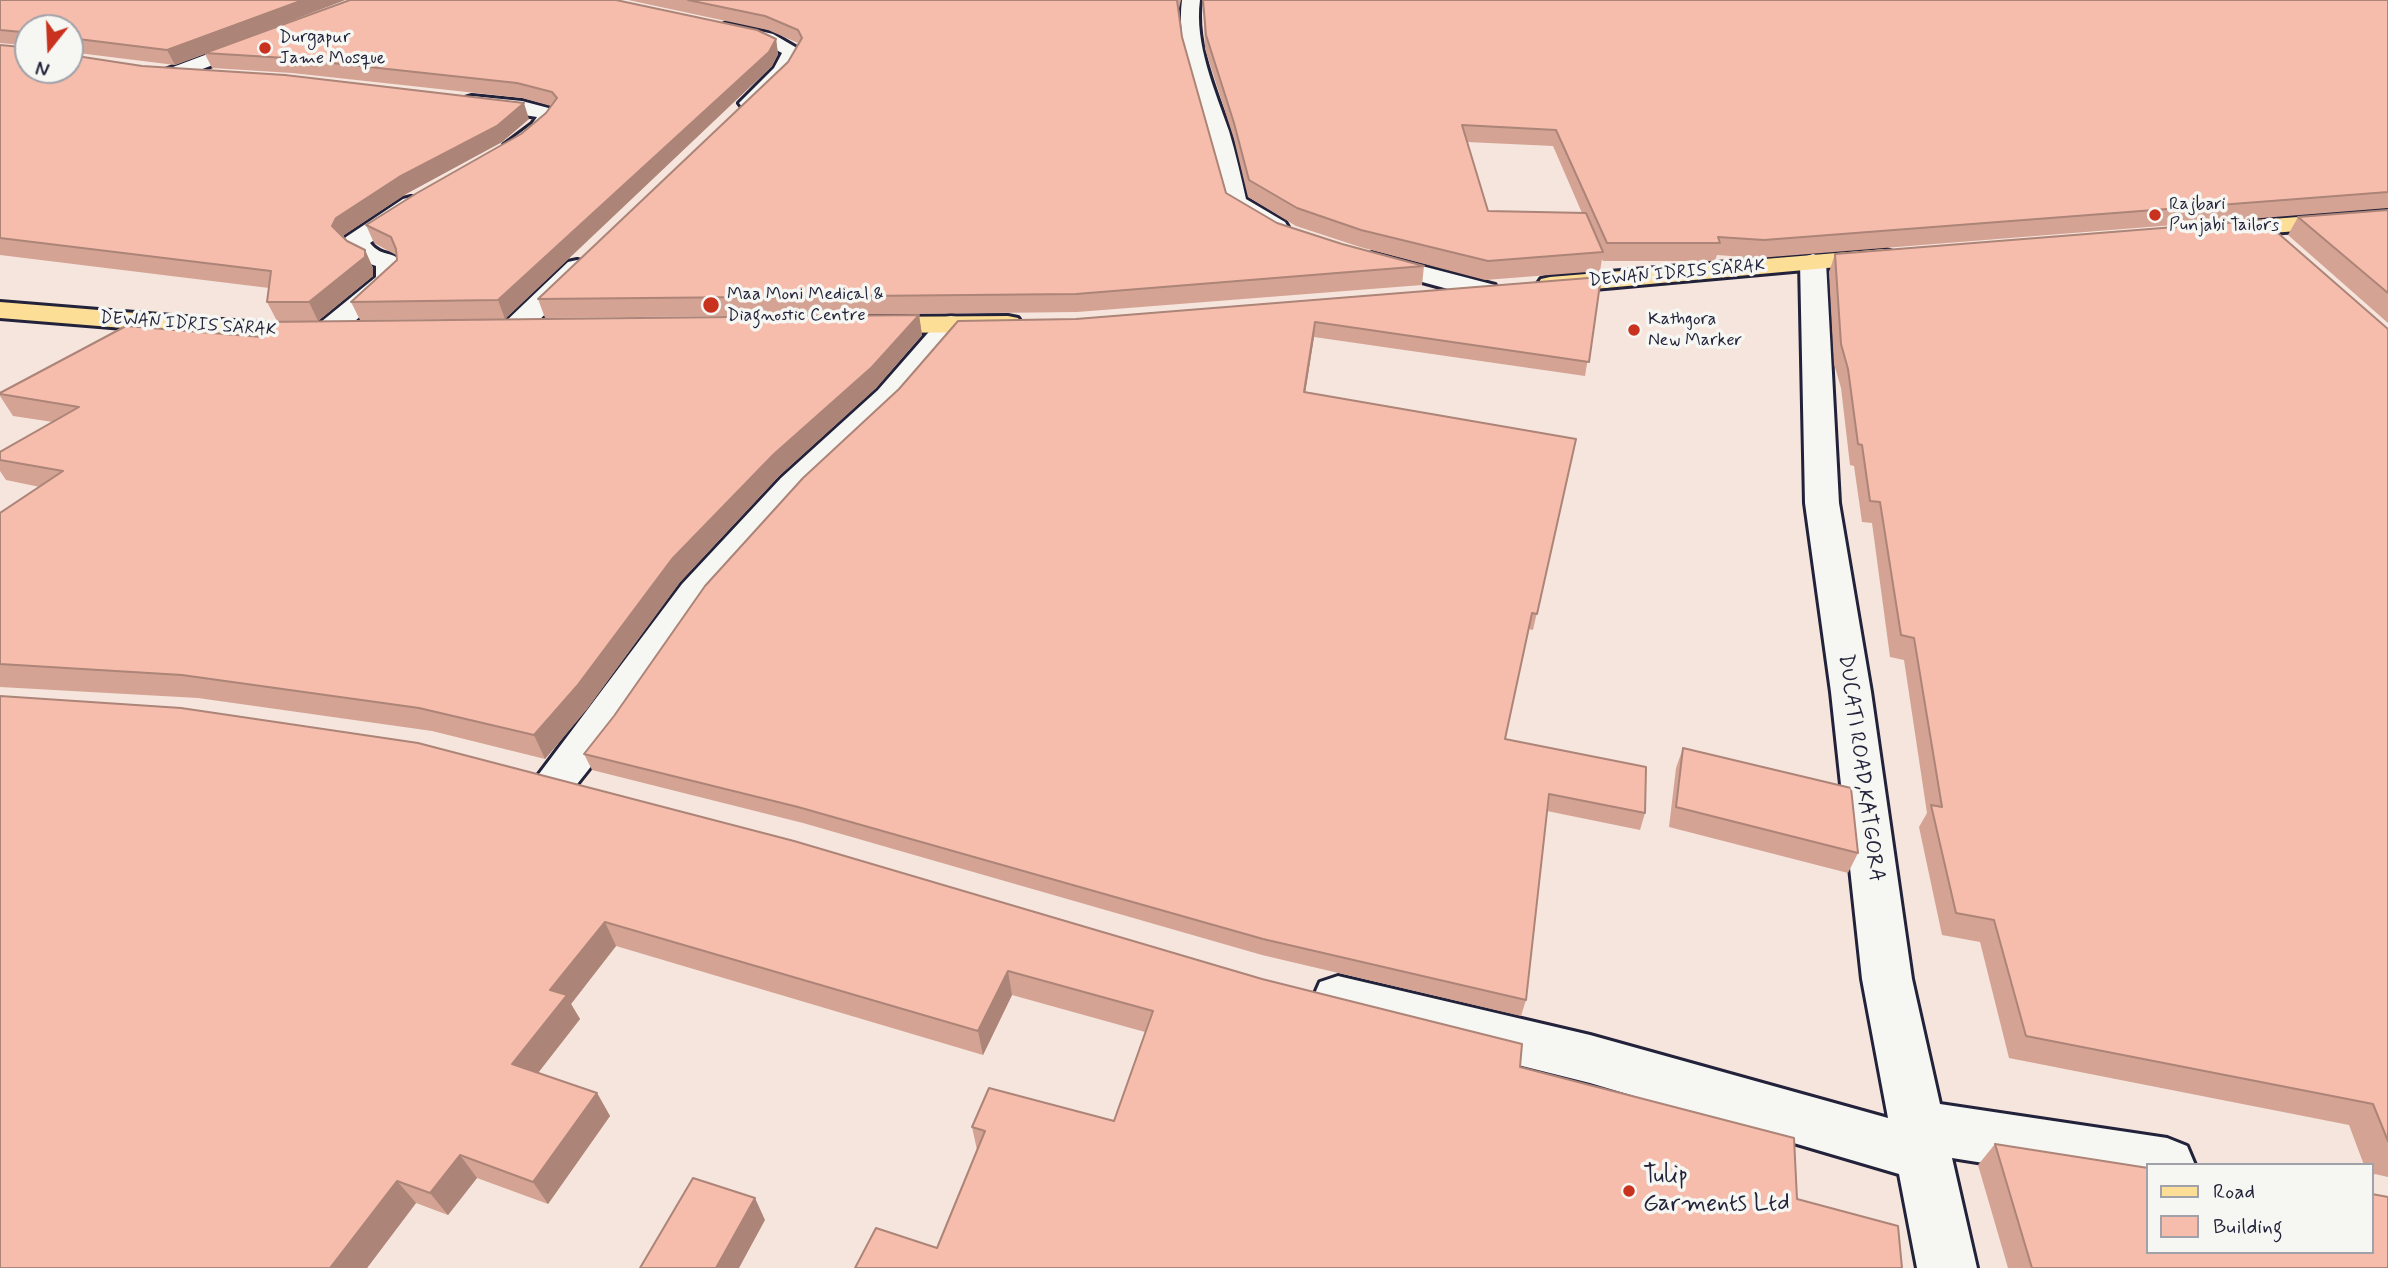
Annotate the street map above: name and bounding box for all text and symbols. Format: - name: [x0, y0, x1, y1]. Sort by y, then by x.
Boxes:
- north arrow: [14, 14, 84, 84]
- place label: Durgapur Jame Mosque: [279, 27, 385, 70]
- marker: Durgapur Jame Mosque: [257, 40, 273, 56]
- text: N: [33, 54, 53, 81]
- place label: Rajbari Punjabi Tailors: [2169, 194, 2279, 236]
- marker: Rajbari Punjabi Tailors: [2147, 207, 2163, 223]
- street label: DEWAN IDRIS SARAK: [1588, 256, 1766, 292]
- place label: Maa Moni Medical & Diagnostic Centre: [727, 284, 884, 326]
- marker: Maa Moni Medical & Diagnostic Centre: [701, 295, 721, 315]
- street label: DEWAN IDRIS SARAK: [99, 308, 277, 342]
- place label: Kathgora New Marker: [1648, 309, 1742, 352]
- marker: Kathgora New Marker: [1626, 322, 1642, 338]
- street label: DUCATI ROAD,KATGORA: [1832, 653, 1888, 883]
- place label: Tulip Garments Ltd: [1643, 1163, 1790, 1219]
- legend: [2146, 1163, 2374, 1254]
- text: Road: [2213, 1178, 2255, 1206]
- marker: Tulip Garments Ltd: [1621, 1183, 1637, 1199]
- text: Building: [2213, 1213, 2283, 1241]

